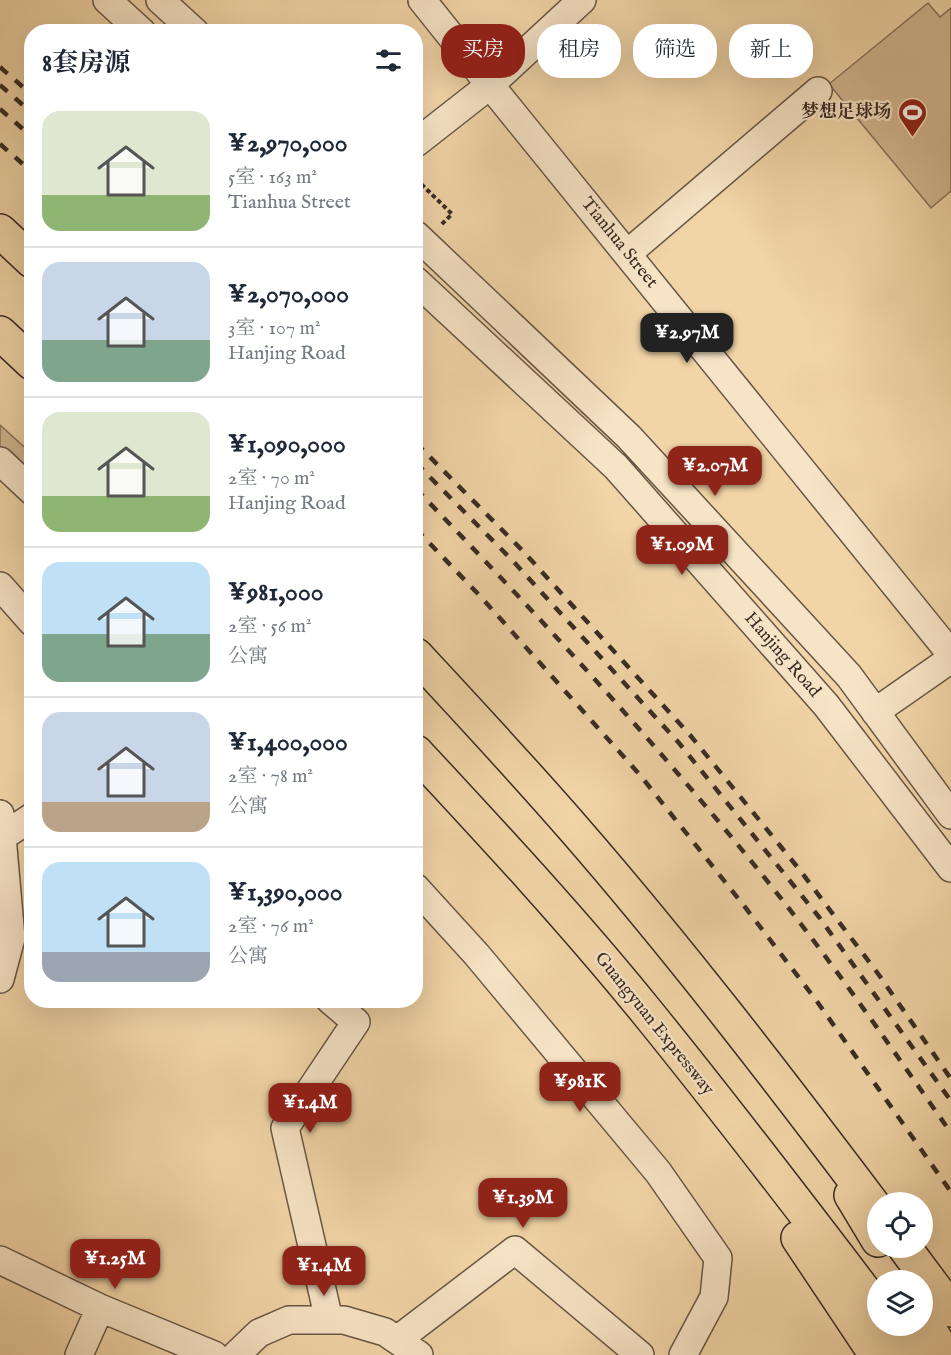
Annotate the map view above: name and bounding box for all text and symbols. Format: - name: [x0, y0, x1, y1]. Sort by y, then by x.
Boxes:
- chip: 买房: [441, 24, 525, 78]
- chip: 租房: [537, 24, 621, 78]
- chip: 筛选: [633, 24, 717, 78]
- chip: 新上: [729, 24, 813, 78]
- icon: filters: [372, 44, 405, 77]
- text: 8套房源: [42, 47, 130, 80]
- sports icon: 梦想足球场: [896, 96, 928, 138]
- place label: 梦想足球场: [801, 101, 891, 124]
- text: ¥2,970,000: [228, 127, 348, 160]
- icon: home: [90, 135, 162, 207]
- text: 5室 · 163 m²: [228, 165, 317, 190]
- text: Tianhua Street: [228, 190, 351, 215]
- street label: Tianhua Street: [575, 193, 663, 293]
- text: ¥2,070,000: [228, 278, 349, 311]
- icon: home: [90, 286, 162, 358]
- pin: ¥2.97M: [638, 313, 736, 364]
- text: 3室 · 107 m²: [228, 316, 321, 341]
- text: ¥2.97M: [654, 320, 720, 345]
- text: Hanjing Road: [228, 341, 346, 366]
- text: ¥1,090,000: [228, 428, 346, 461]
- icon: home: [90, 436, 162, 508]
- pin: ¥2.07M: [666, 446, 764, 497]
- text: ¥2.07M: [682, 453, 748, 478]
- text: 2室 · 70 m²: [228, 466, 315, 491]
- text: Hanjing Road: [228, 491, 346, 516]
- pin: ¥1.09M: [633, 525, 731, 576]
- text: ¥1.09M: [650, 532, 714, 557]
- text: ¥981,000: [228, 576, 323, 609]
- icon: home: [90, 586, 162, 658]
- street label: Hanjing Road: [739, 608, 826, 703]
- text: 2室 · 56 m²: [228, 614, 312, 639]
- text: 公寓: [228, 644, 268, 669]
- text: ¥1,400,000: [228, 726, 348, 759]
- icon: home: [90, 736, 162, 808]
- text: 2室 · 78 m²: [228, 764, 313, 789]
- text: 公寓: [228, 794, 268, 819]
- text: ¥1,390,000: [228, 876, 343, 909]
- icon: home: [90, 886, 162, 958]
- text: 2室 · 76 m²: [228, 914, 314, 939]
- text: 公寓: [228, 944, 268, 969]
- street label: Guangyuan Expressway: [589, 948, 719, 1100]
- pin: ¥981K: [538, 1062, 622, 1113]
- text: ¥981K: [553, 1069, 607, 1094]
- pin: ¥1.4M: [268, 1083, 352, 1134]
- text: ¥1.4M: [282, 1090, 338, 1115]
- pin: ¥1.39M: [474, 1178, 572, 1229]
- text: ¥1.39M: [492, 1185, 554, 1210]
- map controls: [867, 1192, 933, 1336]
- button: locate: [867, 1192, 933, 1258]
- pin: ¥1.25M: [66, 1239, 164, 1290]
- text: ¥1.25M: [84, 1246, 146, 1271]
- pin: ¥1.4M: [282, 1246, 366, 1297]
- text: ¥1.4M: [296, 1253, 352, 1278]
- button: layers: [867, 1270, 933, 1336]

